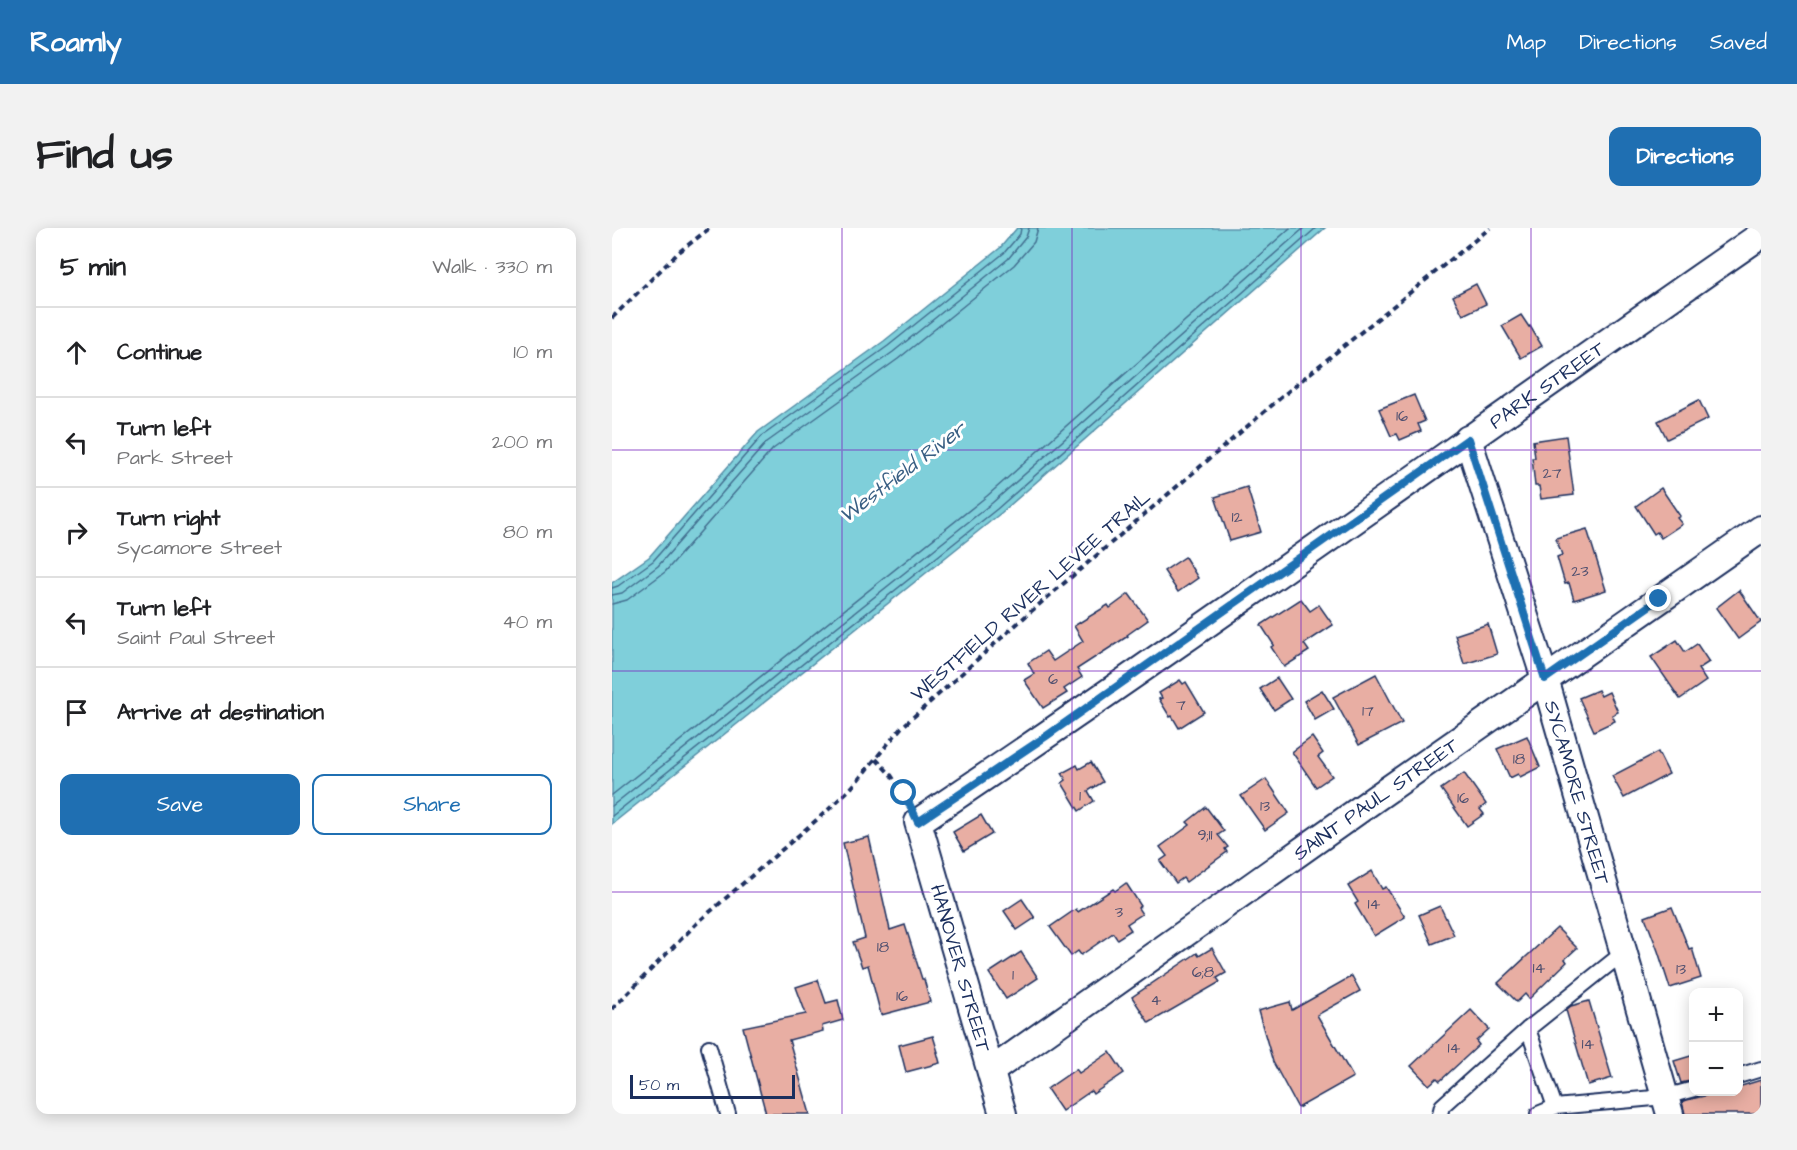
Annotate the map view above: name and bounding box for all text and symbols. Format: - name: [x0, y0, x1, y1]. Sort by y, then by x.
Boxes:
- text: Roamly: [30, 23, 122, 62]
- text: Map: [1506, 28, 1546, 57]
- text: Directions: [1579, 28, 1677, 57]
- text: Saved: [1710, 28, 1767, 57]
- text: Find us: [36, 127, 173, 185]
- button: Directions: [1609, 127, 1761, 186]
- text: 5 min: [60, 249, 126, 285]
- text: Walk · 330 m: [432, 253, 552, 281]
- street label: PARK STREET: [1484, 335, 1611, 436]
- icon: ahead: [60, 336, 93, 369]
- text: Continue: [117, 337, 202, 368]
- text: 10 m: [513, 338, 552, 366]
- house number: 16: [1396, 405, 1408, 427]
- text: Turn left: [117, 413, 211, 444]
- water label: Westfield River: [833, 414, 973, 530]
- icon: left: [60, 426, 93, 459]
- text: 200 m: [492, 428, 552, 456]
- text: Park Street: [117, 444, 233, 472]
- house number: 27: [1543, 462, 1562, 484]
- street label: WESTFIELD RIVER LEVEE TRAIL: [905, 483, 1157, 708]
- text: Turn right: [117, 503, 220, 534]
- house number: 12: [1231, 506, 1243, 528]
- icon: right: [60, 516, 93, 549]
- text: 80 m: [503, 518, 552, 546]
- text: Sycamore Street: [117, 534, 282, 562]
- house number: 23: [1571, 560, 1589, 582]
- route end: [1645, 585, 1671, 611]
- text: Turn left: [117, 593, 211, 624]
- icon: left: [60, 606, 93, 639]
- text: 40 m: [502, 608, 552, 636]
- text: Saint Paul Street: [117, 624, 275, 652]
- house number: 6: [1048, 668, 1058, 690]
- house number: 7: [1176, 694, 1186, 716]
- icon: arrive: [60, 696, 93, 729]
- text: Arrive at destination: [117, 697, 324, 728]
- street label: SYCAMORE STREET: [1537, 697, 1617, 888]
- house number: 17: [1362, 700, 1374, 722]
- street label: SAINT PAUL STREET: [1288, 731, 1465, 868]
- house number: 18: [1513, 748, 1525, 770]
- button: Save: [60, 774, 300, 835]
- button: Share: [312, 774, 552, 835]
- route start: [890, 779, 916, 805]
- house number: 1: [1079, 785, 1081, 807]
- house number: 16: [1457, 787, 1469, 809]
- house number: 13: [1260, 795, 1270, 817]
- house number: 9;11: [1197, 824, 1213, 846]
- street label: HANOVER STREET: [923, 881, 998, 1056]
- house number: 14: [1368, 893, 1381, 915]
- house number: 3: [1115, 901, 1123, 923]
- house number: 18: [877, 936, 889, 958]
- house number: 14: [1533, 957, 1546, 979]
- house number: 13: [1676, 958, 1686, 980]
- house number: 6;8: [1192, 961, 1214, 983]
- house number: 1: [1012, 964, 1014, 986]
- house number: 16: [896, 985, 908, 1007]
- map controls: [1689, 988, 1743, 1096]
- button: +: [1689, 988, 1743, 1042]
- house number: 4: [1151, 989, 1162, 1011]
- house number: 14: [1582, 1033, 1595, 1055]
- house number: 14: [1448, 1037, 1461, 1059]
- button: −: [1689, 1042, 1743, 1096]
- scale bar: [630, 1072, 795, 1100]
- text: 50 m: [639, 1074, 679, 1096]

